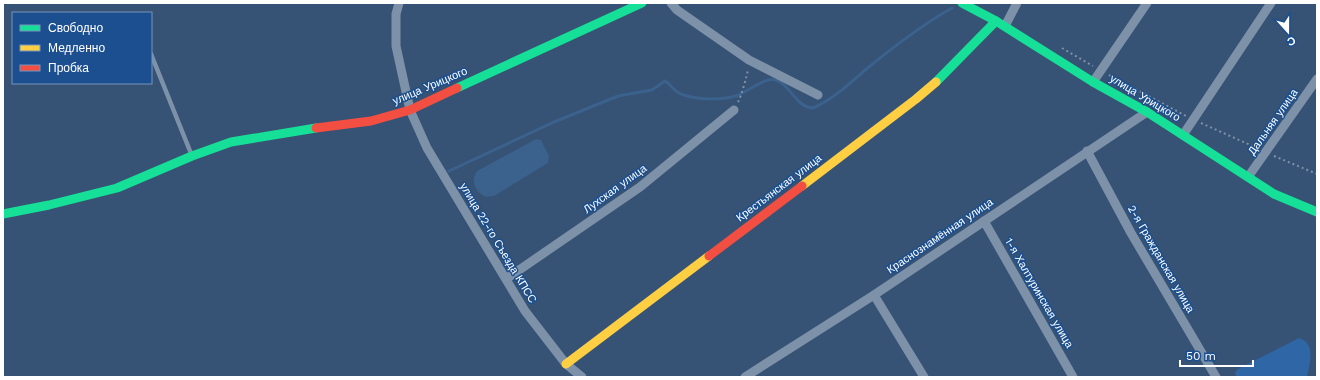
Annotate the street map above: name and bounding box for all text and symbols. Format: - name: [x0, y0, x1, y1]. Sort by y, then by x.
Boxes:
- legend: [12, 12, 152, 84]
- north arrow: [1268, 12, 1308, 52]
- text: Свободно: [48, 21, 103, 35]
- text: С: [1285, 33, 1297, 48]
- text: Медленно: [48, 41, 105, 55]
- text: Пробка: [48, 61, 89, 75]
- street label: улица Урицкого: [391, 64, 469, 108]
- street label: улица Урицкого: [1107, 72, 1183, 124]
- street label: Дальняя улица: [1245, 86, 1301, 158]
- street label: Крестьянская улица: [734, 151, 825, 224]
- street label: Лухская улица: [581, 161, 650, 216]
- street label: улица 22-го Съезда КПСС: [457, 181, 539, 305]
- street label: Краснознамённая улица: [884, 195, 996, 276]
- street label: 2-я Гражданская улица: [1125, 203, 1197, 316]
- street label: 1-я Халтуринская улица: [1002, 236, 1076, 351]
- scale bar: [1180, 342, 1253, 368]
- text: 50 m: [1186, 349, 1216, 363]

